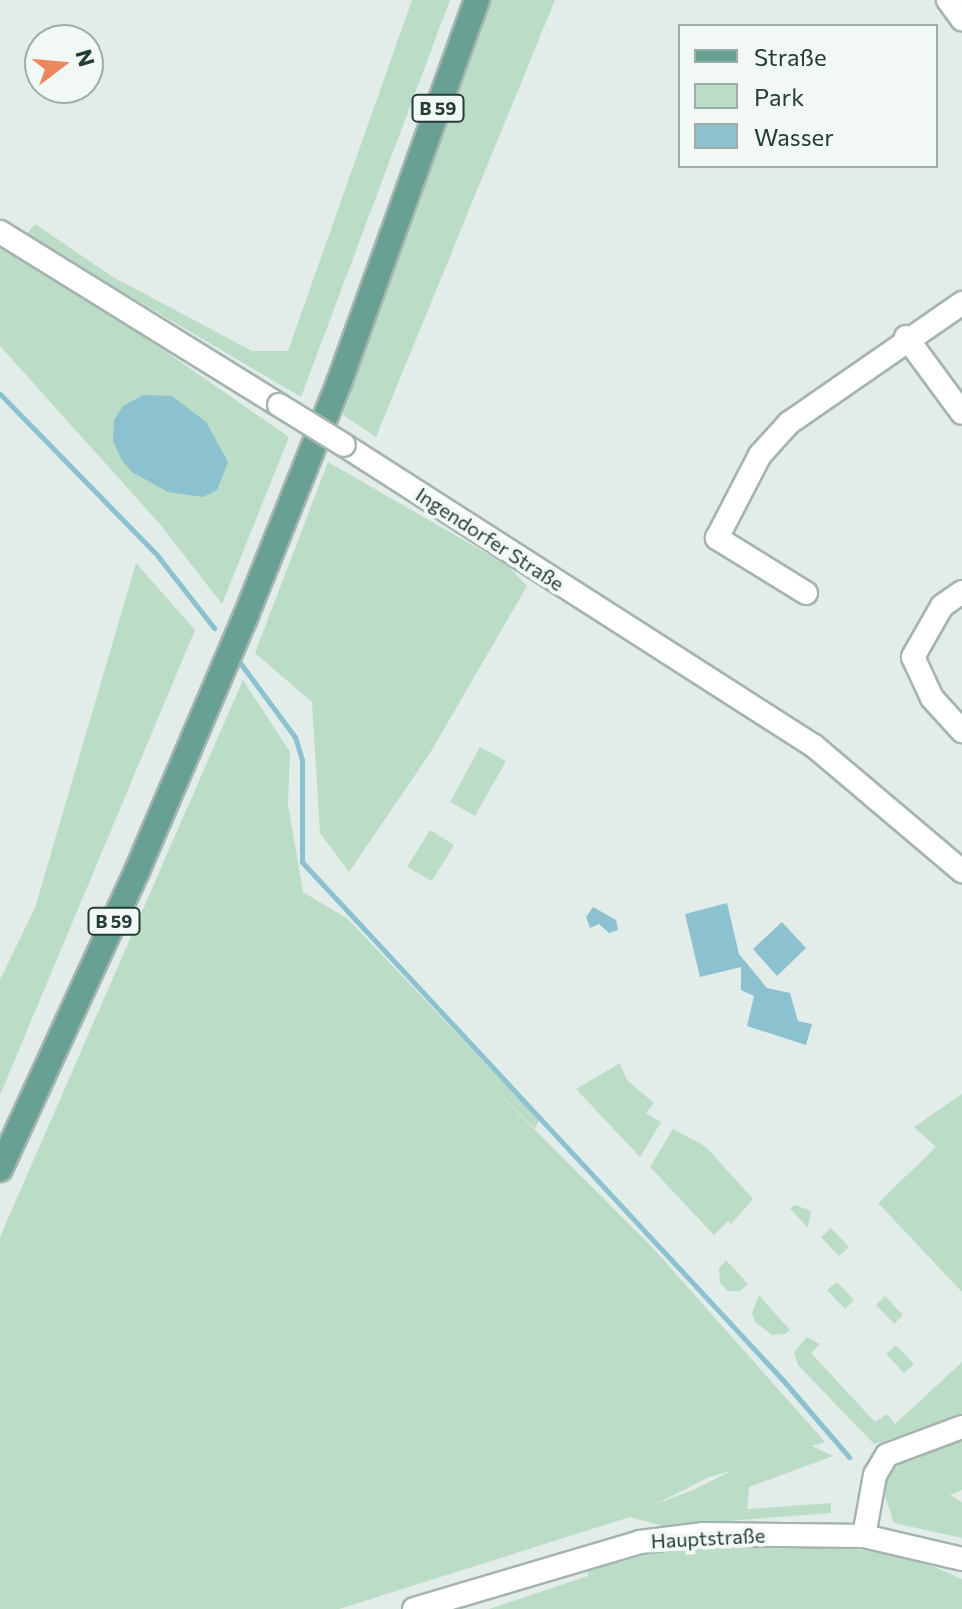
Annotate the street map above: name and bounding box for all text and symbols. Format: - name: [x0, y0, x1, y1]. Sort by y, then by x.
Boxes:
- north arrow: [24, 24, 104, 104]
- legend: [678, 24, 938, 168]
- text: Straße: [754, 42, 827, 71]
- text: N: [70, 46, 101, 69]
- text: Park: [754, 82, 804, 111]
- road number: B 59: [410, 94, 466, 122]
- text: Wasser: [754, 122, 834, 151]
- street label: Ingendorfer Straße: [411, 482, 569, 596]
- road number: B 59: [86, 907, 142, 935]
- street label: Hauptstraße: [650, 1523, 766, 1553]

